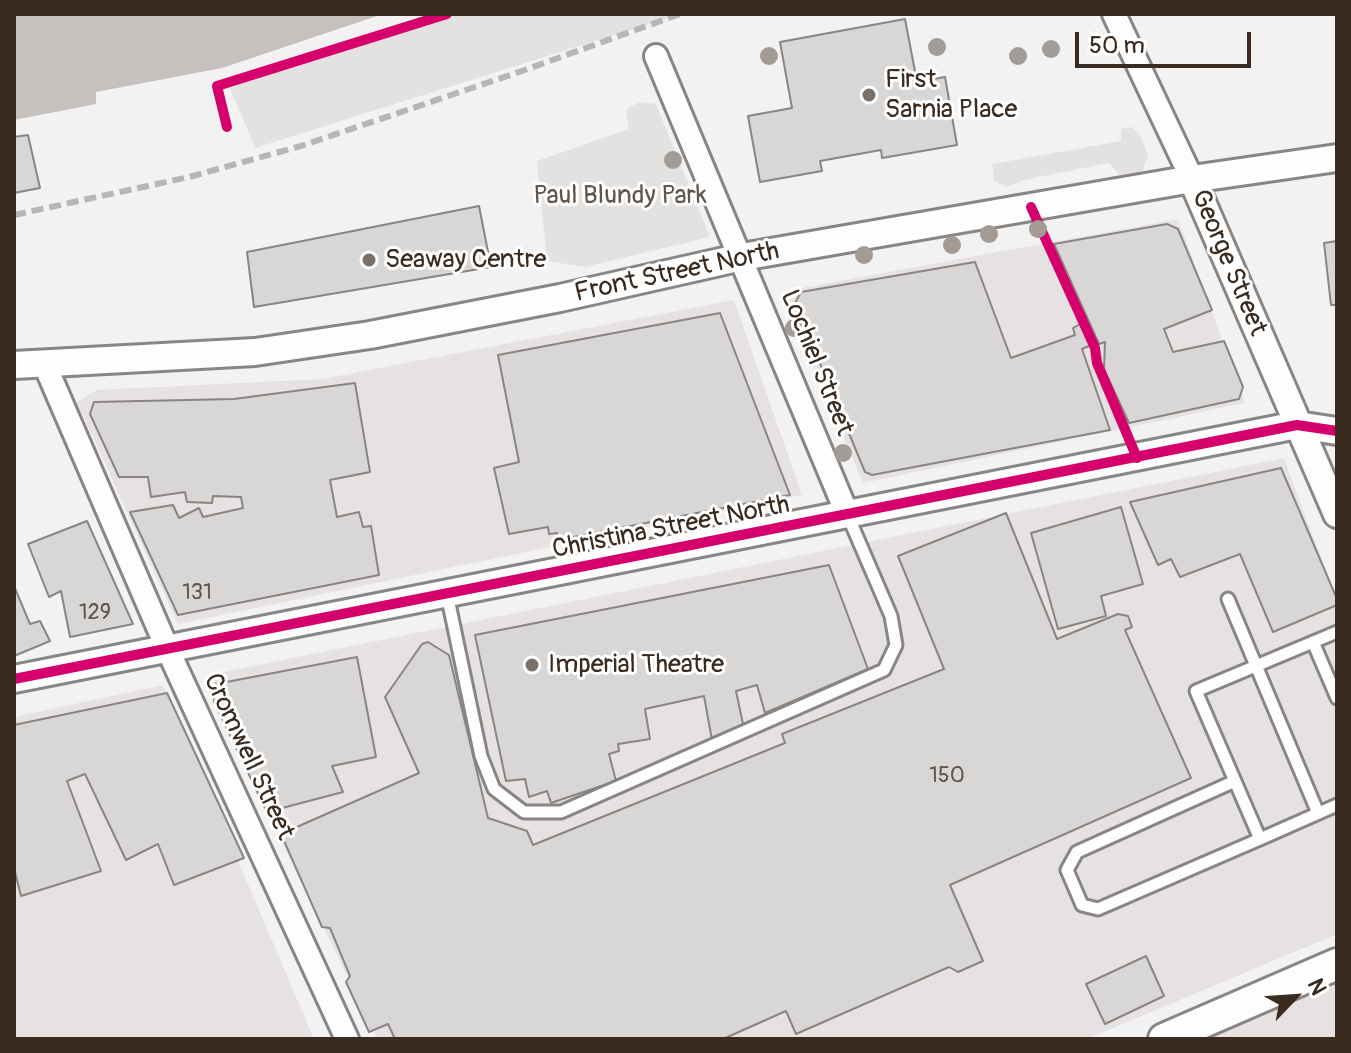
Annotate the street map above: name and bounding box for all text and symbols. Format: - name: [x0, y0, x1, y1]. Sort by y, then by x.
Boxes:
- scale bar: [1079, 16, 1255, 66]
- text: 50 m: [1089, 31, 1145, 60]
- place label: First Sarnia Place: [885, 64, 1017, 126]
- marker: First Sarnia Place: [860, 86, 878, 104]
- park label: Paul Blundy Park: [533, 180, 707, 212]
- street label: George Street: [1183, 185, 1273, 341]
- street label: Front Street North: [572, 236, 782, 310]
- place label: Seaway Centre: [385, 244, 546, 276]
- marker: Seaway Centre: [360, 251, 378, 269]
- street label: Lochiel Street: [773, 286, 859, 440]
- street label: Christina Street North: [550, 490, 792, 566]
- house number: 131: [182, 580, 212, 606]
- house number: 129: [79, 600, 111, 626]
- place label: Imperial Theatre: [548, 649, 724, 681]
- marker: Imperial Theatre: [523, 656, 541, 674]
- street label: Cromwell Street: [196, 669, 300, 845]
- house number: 150: [929, 763, 965, 789]
- north arrow: [1255, 957, 1335, 1037]
- text: N: [1301, 974, 1333, 1000]

